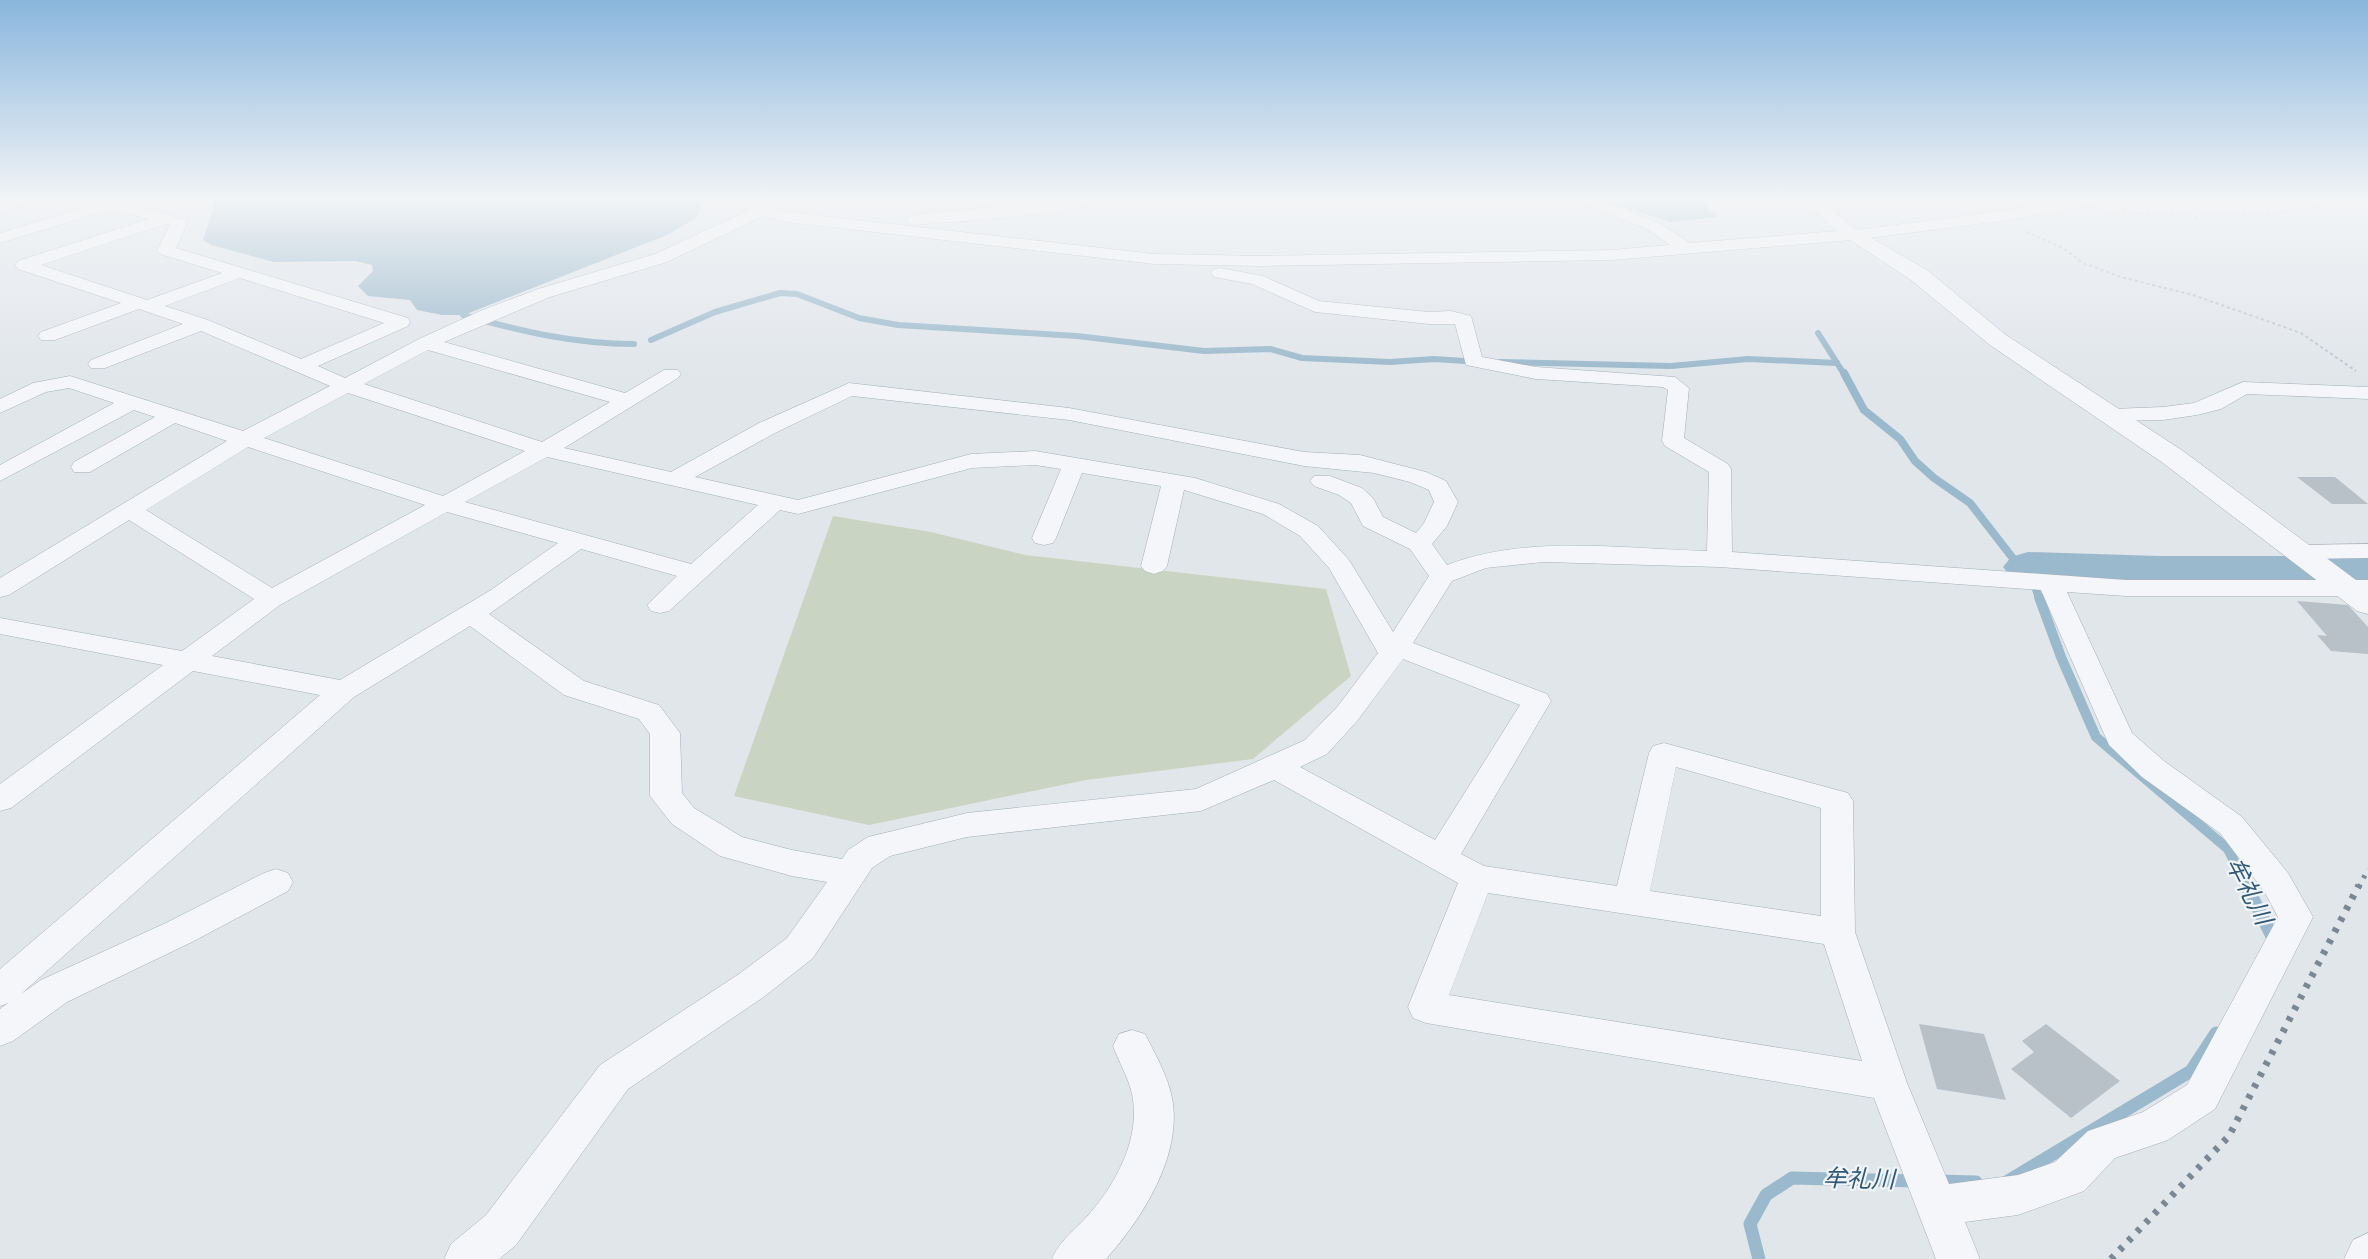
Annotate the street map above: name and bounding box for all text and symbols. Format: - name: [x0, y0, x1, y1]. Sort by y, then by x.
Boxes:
- water label: 牟礼川: [2219, 852, 2280, 933]
- water label: 牟礼川: [1823, 1163, 1898, 1195]

